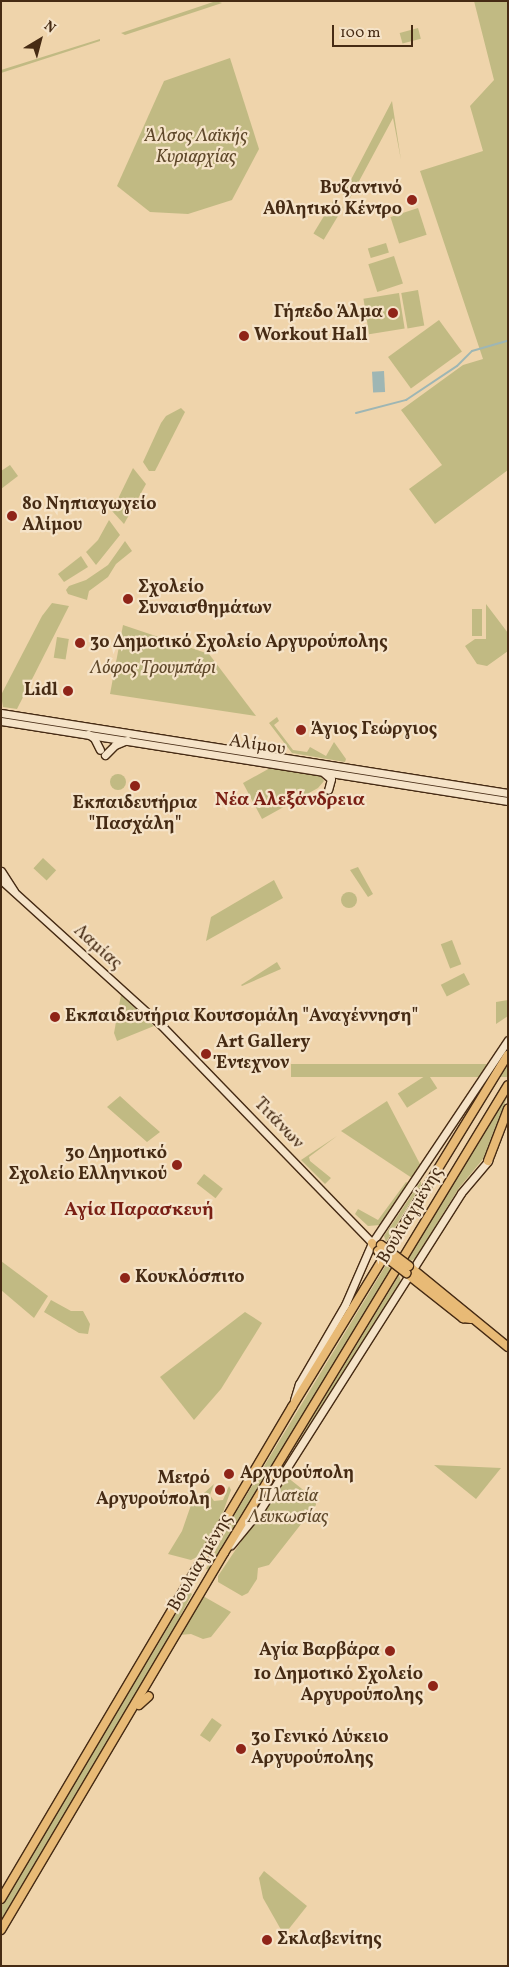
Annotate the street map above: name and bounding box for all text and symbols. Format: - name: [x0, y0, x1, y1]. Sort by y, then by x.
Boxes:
- north arrow: [15, 15, 65, 65]
- scale bar: [334, 15, 415, 47]
- text: N: [40, 17, 59, 38]
- text: 100 m: [340, 23, 380, 44]
- park label: Άλσος Λαϊκής Κυριαρχίας: [145, 127, 247, 170]
- place label: Βυζαντινό Αθλητικό Κέντρο: [263, 179, 402, 222]
- marker: Βυζαντινό Αθλητικό Κέντρο: [406, 194, 418, 206]
- place label: Γήπεδο Άλμα: [274, 302, 383, 324]
- marker: Γήπεδο Άλμα: [387, 307, 399, 319]
- place label: Workout Hall: [254, 325, 368, 347]
- marker: Workout Hall: [238, 330, 250, 342]
- place label: 8ο Νηπιαγωγείο Αλίμου: [22, 495, 156, 538]
- marker: 8ο Νηπιαγωγείο Αλίμου: [6, 510, 18, 522]
- place label: Σχολείο Συναισθημάτων: [138, 578, 272, 620]
- marker: Σχολείο Συναισθημάτων: [122, 593, 134, 605]
- place label: 3ο Δημοτικό Σχολείο Αργυρούπολης: [90, 632, 388, 654]
- marker: 3ο Δημοτικό Σχολείο Αργυρούπολης: [74, 637, 86, 649]
- park label: Λόφος Τρουμπάρι: [90, 658, 216, 680]
- place label: Lidl: [24, 680, 58, 702]
- marker: Lidl: [62, 685, 74, 697]
- place label: Άγιος Γεώργιος: [311, 719, 437, 741]
- marker: Άγιος Γεώργιος: [295, 724, 307, 736]
- street label: Αλίμου: [227, 731, 287, 761]
- marker: Εκπαιδευτήρια "Πασχάλη": [129, 780, 141, 792]
- district label: Νέα Αλεξάνδρεια: [215, 790, 365, 812]
- place label: Εκπαιδευτήρια "Πασχάλη": [73, 794, 197, 836]
- street label: Λαμίας: [68, 921, 126, 975]
- place label: Εκπαιδευτήρια Κουτσομάλη "Αναγέννηση": [65, 1006, 418, 1028]
- marker: Εκπαιδευτήρια Κουτσομάλη "Αναγέννηση": [49, 1011, 61, 1023]
- place label: Art Gallery Έντεχνον: [216, 1033, 310, 1076]
- marker: Art Gallery Έντεχνον: [200, 1048, 212, 1060]
- street label: Τιτάνων: [248, 1094, 308, 1154]
- place label: 3ο Δημοτικό Σχολείο Ελληνικού: [8, 1144, 167, 1186]
- marker: 3ο Δημοτικό Σχολείο Ελληνικού: [171, 1159, 183, 1171]
- street label: Βουλιαγμένης: [374, 1163, 448, 1269]
- district label: Αγία Παρασκευή: [64, 1200, 214, 1222]
- place label: Κουκλόσπιτο: [135, 1267, 245, 1289]
- marker: Κουκλόσπιτο: [119, 1272, 131, 1284]
- place label: Αργυρούπολη: [240, 1463, 354, 1485]
- marker: Αργυρούπολη: [222, 1467, 236, 1481]
- place label: Μετρό Αργυρούπολη: [96, 1469, 210, 1512]
- marker: Μετρό Αργυρούπολη: [214, 1484, 226, 1496]
- park label: Πλατεία Λευκωσίας: [248, 1487, 328, 1530]
- street label: Βουλιαγμένης: [164, 1510, 238, 1616]
- place label: Αγία Βαρβάρα: [259, 1640, 380, 1662]
- marker: Αγία Βαρβάρα: [384, 1645, 396, 1657]
- place label: 1ο Δημοτικό Σχολείο Αργυρούπολης: [253, 1665, 423, 1708]
- marker: 1ο Δημοτικό Σχολείο Αργυρούπολης: [427, 1680, 439, 1692]
- place label: 3ο Γενικό Λύκειο Αργυρούπολης: [251, 1728, 389, 1770]
- marker: 3ο Γενικό Λύκειο Αργυρούπολης: [235, 1743, 247, 1755]
- place label: Σκλαβενίτης: [277, 1929, 382, 1951]
- marker: Σκλαβενίτης: [261, 1934, 273, 1946]

